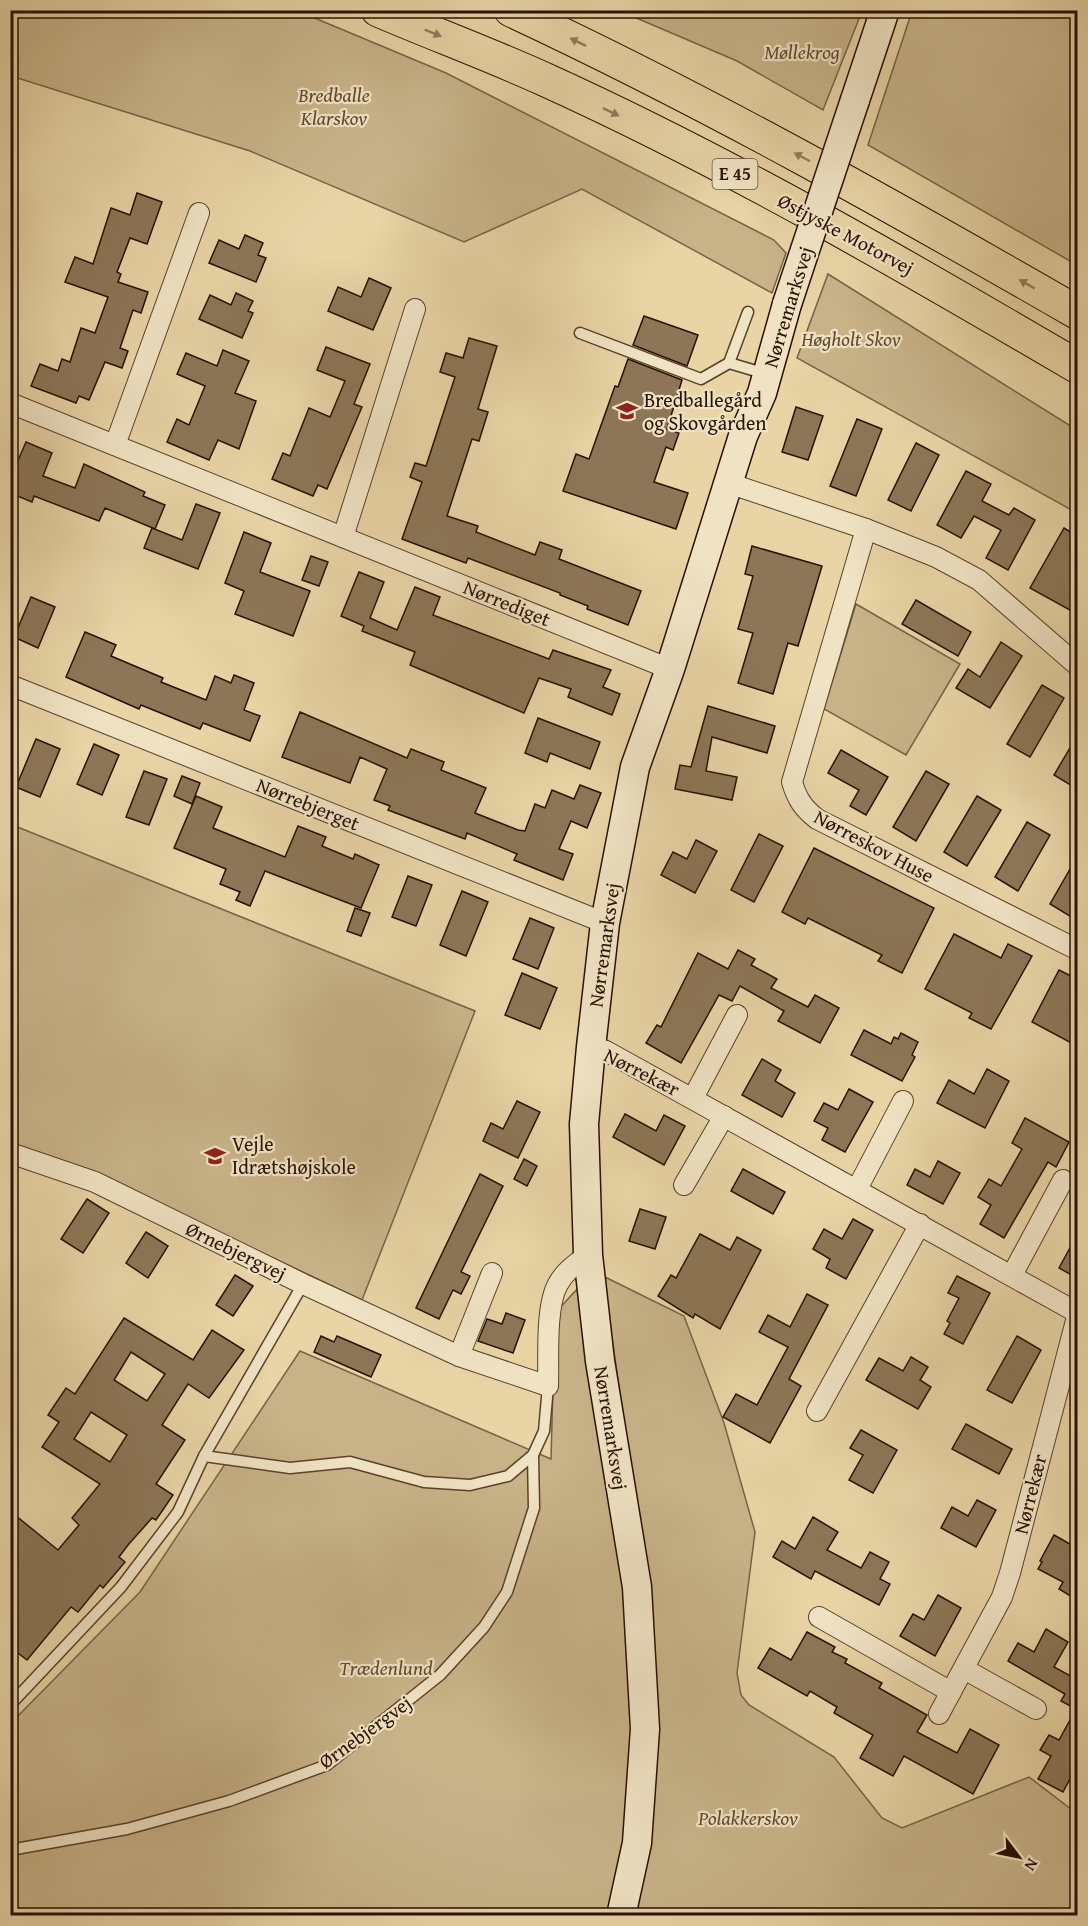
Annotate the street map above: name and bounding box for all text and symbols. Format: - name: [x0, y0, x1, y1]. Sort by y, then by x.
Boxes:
- one-way arrow: [424, 28, 442, 38]
- one-way arrow: [570, 37, 587, 47]
- park label: Møllekrog: [764, 37, 840, 66]
- park label: Bredballe Klarskov: [297, 80, 370, 132]
- one-way arrow: [602, 107, 619, 116]
- one-way arrow: [794, 152, 811, 162]
- road number: E 45: [712, 159, 758, 189]
- street label: Østjyske Motorvej: [773, 185, 919, 282]
- street label: Nørremarksvej: [755, 243, 820, 371]
- one-way arrow: [1018, 279, 1035, 289]
- park label: Høgholt Skov: [800, 324, 901, 353]
- place label: Bredballegård og Skovgården: [644, 385, 767, 437]
- school or university icon: Bredballegård og Skovgården: [615, 399, 639, 423]
- street label: Nørrediget: [459, 572, 555, 633]
- street label: Nørrebjerget: [252, 770, 364, 837]
- street label: Nørreskov Huse: [809, 802, 939, 889]
- street label: Nørremarksvej: [580, 881, 627, 1009]
- street label: Nørrekær: [599, 1040, 685, 1103]
- place label: Vejle Idrætshøjskole: [232, 1129, 356, 1181]
- school or university icon: Vejle Idrætshøjskole: [203, 1144, 227, 1168]
- street label: Ørnebjergvej: [181, 1214, 291, 1287]
- street label: Nørremarksvej: [587, 1364, 636, 1492]
- street label: Nørrekær: [1006, 1451, 1053, 1537]
- park label: Trædenlund: [339, 1653, 433, 1682]
- street label: Ørnebjergvej: [312, 1688, 417, 1775]
- park label: Polakkerskov: [697, 1803, 798, 1832]
- north arrow: [989, 1827, 1049, 1887]
- text: N: [1019, 1854, 1045, 1876]

